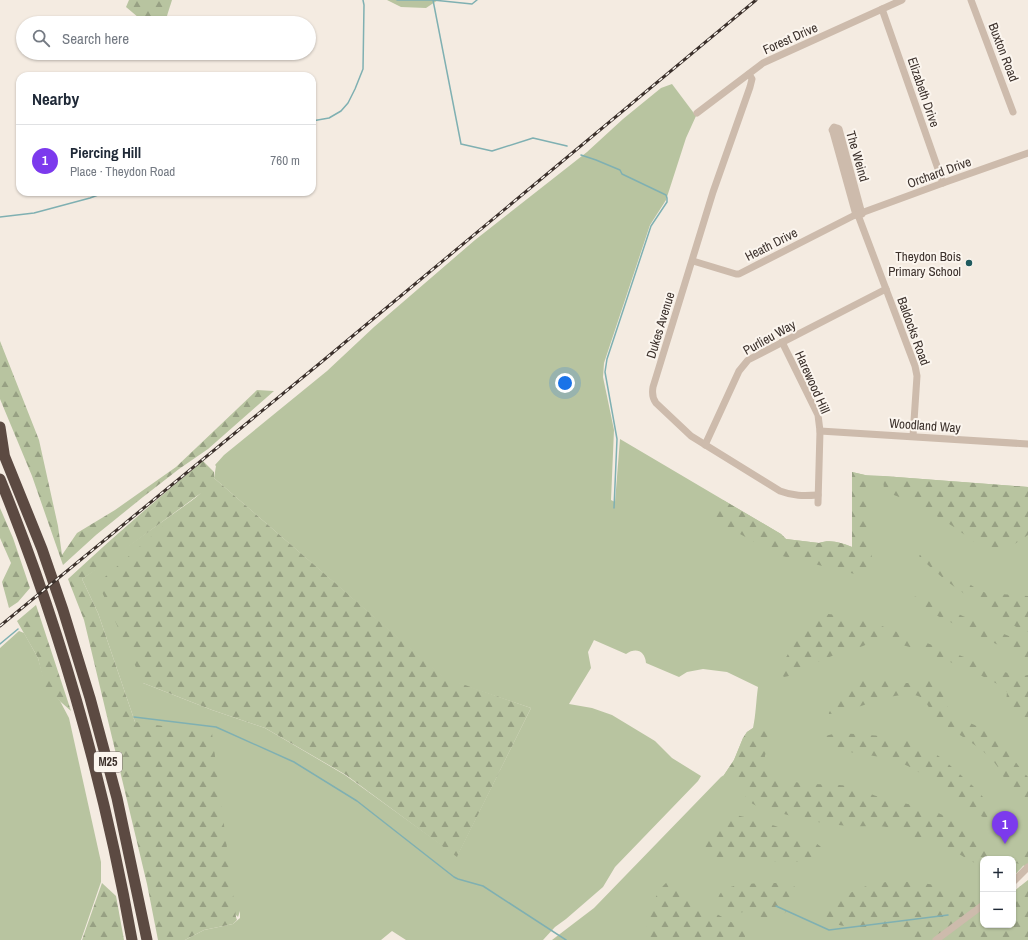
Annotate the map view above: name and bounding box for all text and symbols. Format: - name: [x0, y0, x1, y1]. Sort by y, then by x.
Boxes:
- search box: [16, 16, 316, 60]
- street label: Forest Drive: [760, 19, 820, 58]
- street label: Buxton Road: [985, 20, 1023, 84]
- icon: search: [30, 27, 52, 49]
- text: Search here: [62, 28, 129, 49]
- street label: Elizabeth Drive: [904, 55, 943, 129]
- text: Nearby: [32, 87, 79, 110]
- street label: The Weind: [842, 129, 873, 184]
- text: Piercing Hill: [70, 142, 141, 163]
- text: 1: [42, 152, 48, 169]
- text: 760 m: [270, 152, 300, 169]
- street label: Orchard Drive: [905, 153, 974, 192]
- text: Place · Theydon Road: [70, 163, 175, 180]
- street label: Heath Drive: [742, 224, 800, 265]
- place label: Theydon Bois Primary School: [888, 248, 961, 280]
- marker: Theydon Bois Primary School: [964, 258, 974, 268]
- street label: Dukes Avenue: [642, 290, 679, 360]
- street label: Baldocks Road: [893, 295, 934, 368]
- street label: Purlieu Way: [740, 316, 799, 359]
- street label: Harewood Hill: [791, 348, 834, 416]
- your location: [555, 373, 575, 393]
- street label: Woodland Way: [889, 415, 962, 437]
- road number: M25: [94, 752, 122, 772]
- pin: 1: [992, 811, 1018, 844]
- map controls: [980, 856, 1016, 928]
- button: +: [980, 856, 1016, 892]
- button: −: [980, 892, 1016, 928]

